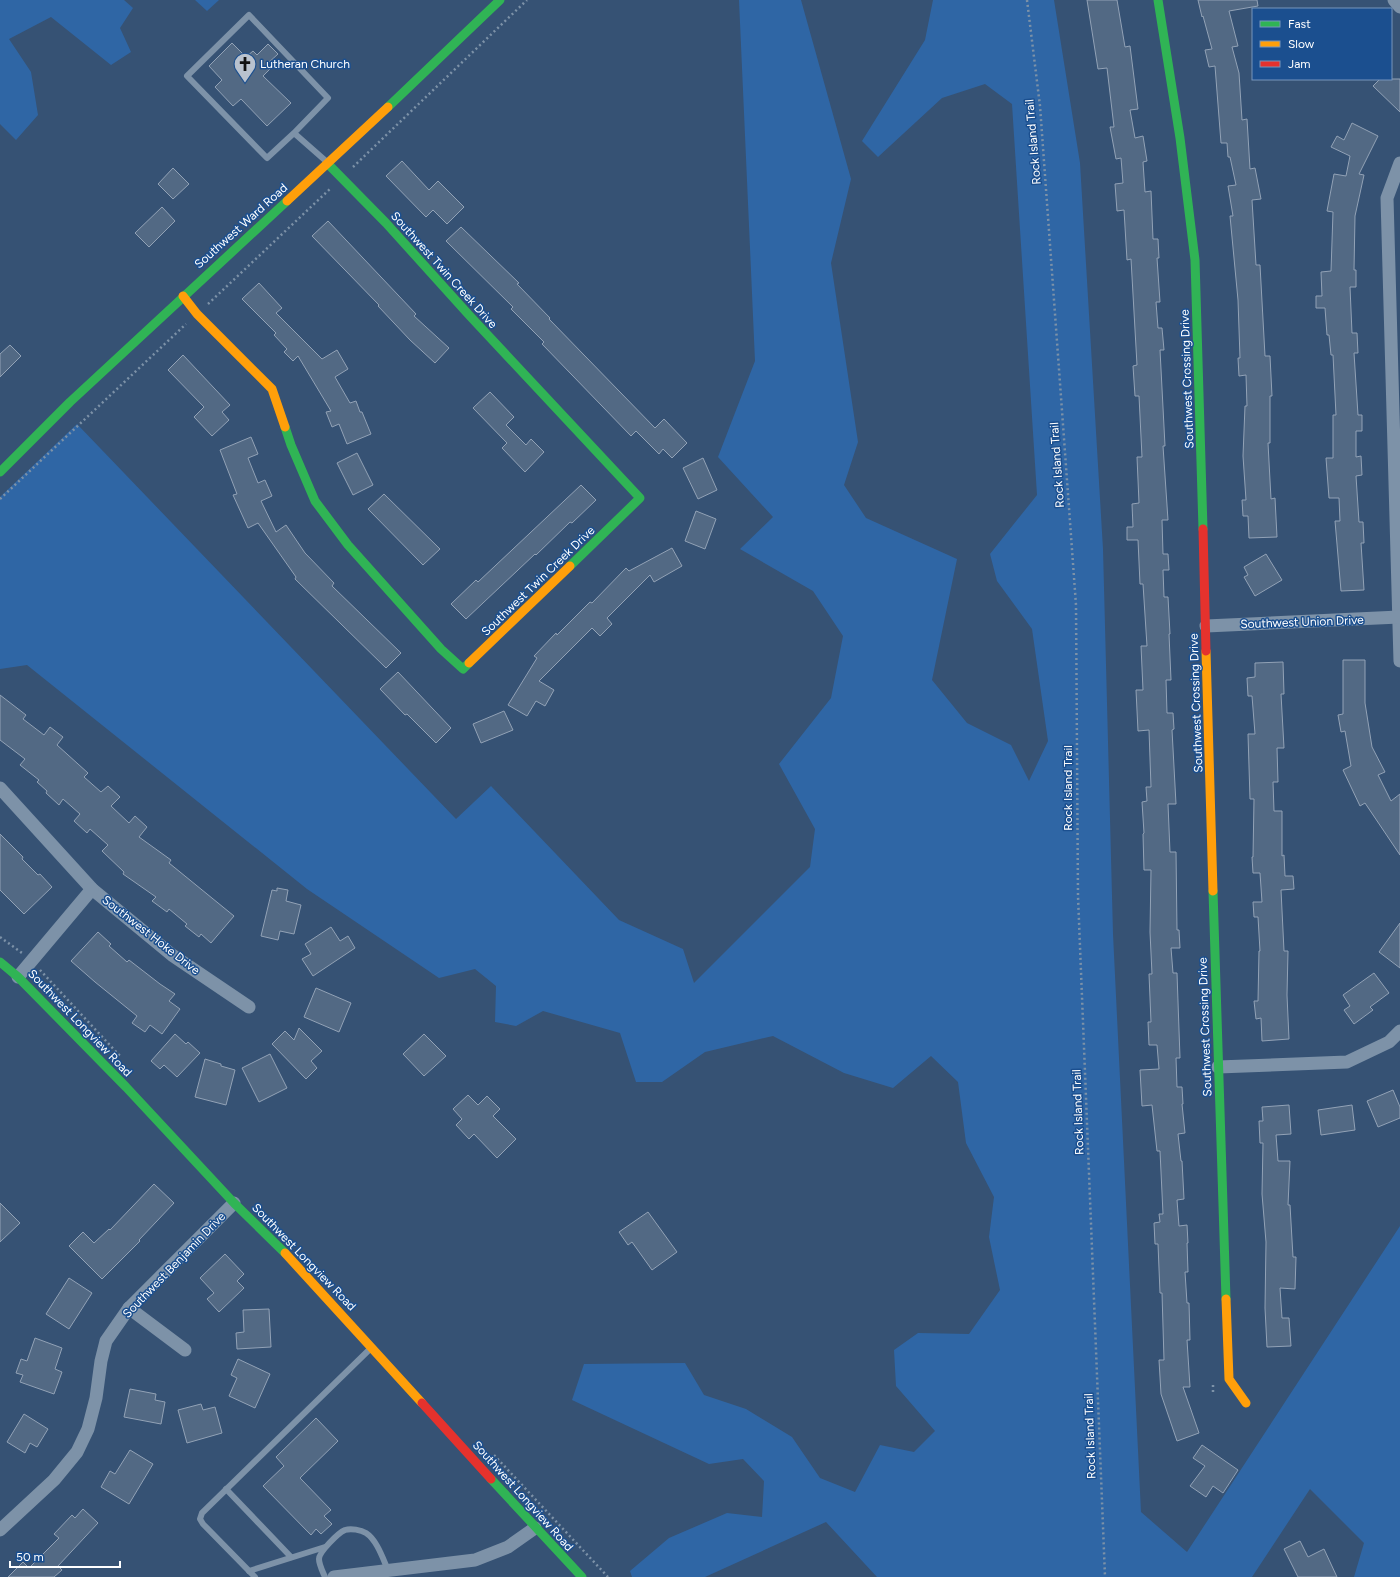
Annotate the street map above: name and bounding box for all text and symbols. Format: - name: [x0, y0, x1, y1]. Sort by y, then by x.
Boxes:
- legend: [1252, 8, 1392, 80]
- text: Fast: [1288, 17, 1311, 31]
- text: Slow: [1288, 37, 1315, 51]
- church icon: Lutheran Church: [232, 51, 258, 84]
- place label: Lutheran Church: [260, 57, 350, 71]
- text: Jam: [1288, 57, 1311, 71]
- street label: Rock Island Trail: [1022, 99, 1044, 185]
- street label: Southwest Ward Road: [192, 181, 290, 271]
- street label: Southwest Twin Creek Drive: [388, 209, 500, 331]
- street label: Southwest Crossing Drive: [1178, 309, 1196, 449]
- street label: Rock Island Trail: [1047, 422, 1067, 508]
- street label: Southwest Twin Creek Drive: [479, 523, 598, 639]
- street label: Southwest Union Drive: [1240, 613, 1364, 631]
- street label: Southwest Crossing Drive: [1187, 633, 1205, 773]
- street label: Rock Island Trail: [1061, 745, 1075, 831]
- street label: Southwest Hoke Drive: [99, 893, 203, 978]
- street label: Southwest Crossing Drive: [1196, 957, 1214, 1097]
- street label: Southwest Longview Road: [25, 967, 135, 1079]
- street label: Rock Island Trail: [1070, 1069, 1086, 1155]
- street label: Southwest Longview Road: [249, 1201, 359, 1313]
- street label: Southwest Benjamin Drive: [120, 1209, 228, 1321]
- street label: Rock Island Trail: [1082, 1393, 1098, 1479]
- street label: Southwest Longview Road: [470, 1438, 576, 1554]
- scale bar: [10, 1543, 120, 1569]
- text: 50 m: [16, 1550, 44, 1564]

